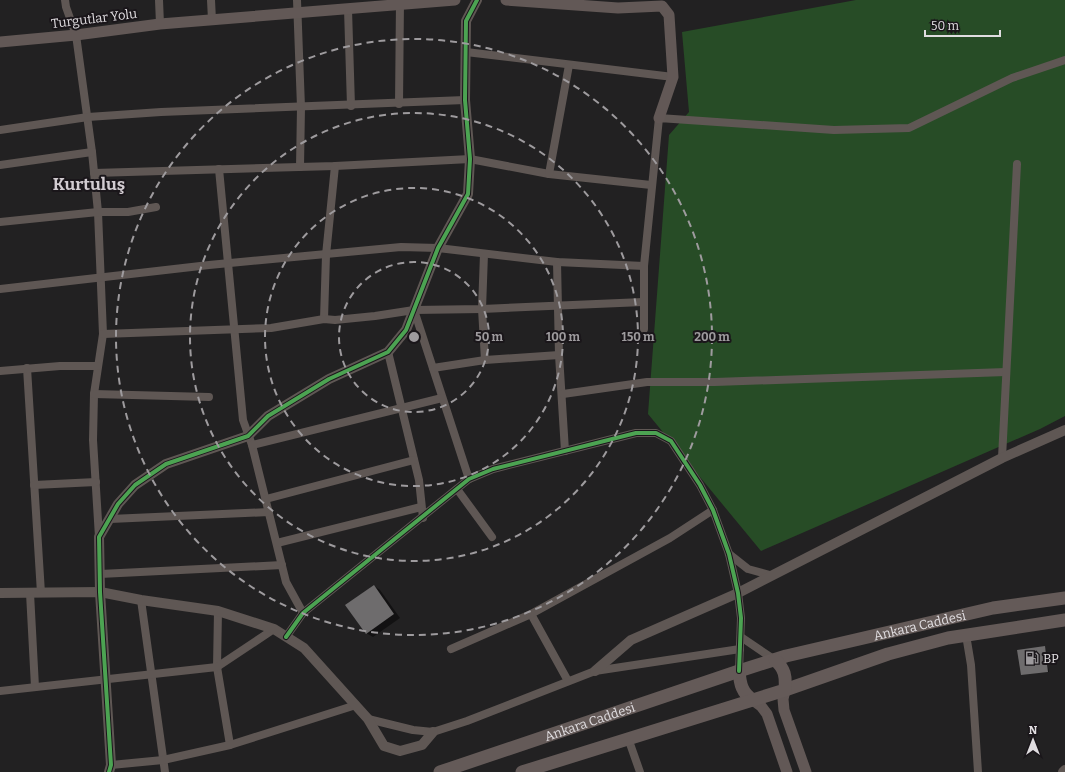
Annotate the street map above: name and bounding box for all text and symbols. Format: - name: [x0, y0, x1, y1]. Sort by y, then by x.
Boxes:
- street label: Turgutlar Yolu: [50, 6, 138, 31]
- scale bar: [925, 12, 1000, 38]
- text: 50 m: [931, 19, 960, 33]
- district label: Kurtuluş: [53, 174, 125, 195]
- centre of rings: [407, 330, 421, 344]
- text: 50 m: [475, 330, 503, 344]
- text: 100 m: [546, 330, 581, 344]
- text: 150 m: [622, 330, 655, 344]
- text: 200 m: [694, 330, 730, 344]
- street label: Ankara Caddesi: [872, 608, 967, 643]
- fuel station icon: BP: [1024, 650, 1040, 666]
- place label: BP: [1043, 651, 1059, 666]
- street label: Ankara Caddesi: [543, 700, 637, 744]
- north arrow: [1013, 720, 1053, 760]
- text: N: [1029, 724, 1038, 737]

